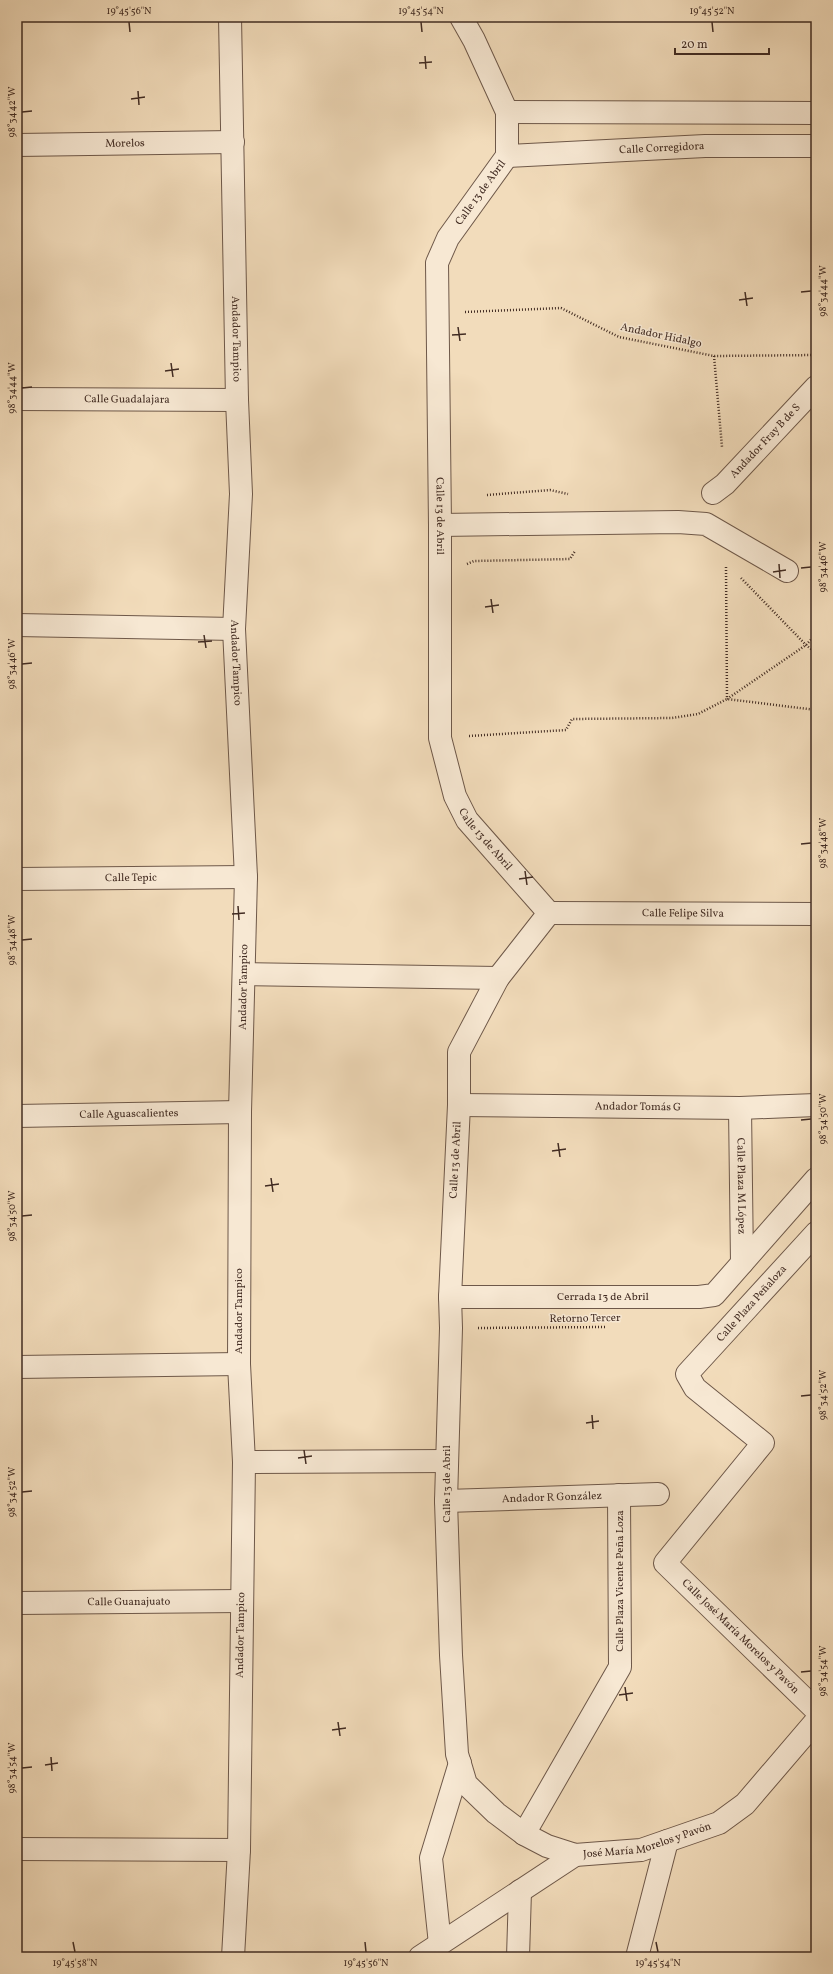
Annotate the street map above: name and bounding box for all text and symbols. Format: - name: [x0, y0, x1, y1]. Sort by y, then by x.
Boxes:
- text: 19°45'56"N: [107, 4, 152, 18]
- text: 19°45'54"N: [398, 4, 444, 18]
- text: 19°45'52"N: [689, 4, 735, 18]
- scale bar: [675, 30, 769, 56]
- text: 20 m: [681, 37, 708, 53]
- text: 98°34'42"W: [5, 86, 19, 138]
- street label: Morelos: [105, 136, 145, 151]
- street label: Calle Corregidora: [619, 139, 705, 158]
- street label: Calle 13 de Abril: [452, 157, 510, 229]
- text: 98°34'44"W: [816, 265, 830, 317]
- street label: Andador Tampico: [228, 296, 244, 382]
- street label: Andador Hidalgo: [619, 320, 703, 352]
- text: 98°34'44"W: [5, 362, 19, 414]
- street label: Calle Guadalajara: [84, 392, 170, 407]
- street label: Andador Fray B de S: [727, 400, 804, 482]
- street label: Calle 13 de Abril: [432, 477, 448, 555]
- text: 98°34'46"W: [816, 542, 830, 592]
- street label: Andador Tampico: [226, 619, 245, 706]
- text: 98°34'46"W: [5, 639, 19, 689]
- street label: Calle 13 de Abril: [455, 806, 516, 874]
- text: 98°34'48"W: [816, 818, 830, 868]
- street label: Calle Tepic: [105, 870, 157, 886]
- street label: Calle Felipe Silva: [642, 906, 724, 921]
- text: 98°34'48"W: [5, 915, 19, 965]
- street label: Andador Tampico: [236, 944, 252, 1030]
- text: 98°34'50"W: [816, 1093, 830, 1145]
- street label: Andador Tomás G: [595, 1099, 681, 1115]
- street label: Calle Aguascalientes: [79, 1106, 179, 1122]
- street label: Calle 13 de Abril: [446, 1121, 466, 1199]
- street label: Calle Plaza M López: [733, 1138, 749, 1235]
- text: 98°34'50"W: [5, 1190, 19, 1242]
- street label: Calle Plaza Peñaloza: [713, 1262, 791, 1346]
- street label: Andador Tampico: [232, 1268, 247, 1354]
- street label: Cerrada 13 de Abril: [557, 1290, 649, 1305]
- street label: Retorno Tercer: [549, 1311, 621, 1327]
- text: 98°34'52"W: [816, 1370, 830, 1420]
- street label: Calle 13 de Abril: [440, 1445, 455, 1523]
- text: 98°34'52"W: [5, 1467, 19, 1517]
- street label: Andador R González: [502, 1488, 603, 1507]
- street label: Calle Plaza Vicente Peña Loza: [613, 1510, 628, 1652]
- street label: Calle José María Morelos y Pavón: [678, 1576, 803, 1698]
- street label: Andador Tampico: [233, 1592, 249, 1678]
- street label: Calle Guanajuato: [88, 1594, 171, 1610]
- text: 98°34'54"W: [816, 1645, 830, 1697]
- text: 98°34'54"W: [5, 1742, 19, 1794]
- street label: José María Morelos y Pavón: [582, 1819, 714, 1862]
- text: 19°45'58"N: [52, 1956, 98, 1970]
- text: 19°45'56"N: [344, 1956, 389, 1970]
- text: 19°45'54"N: [635, 1956, 681, 1970]

